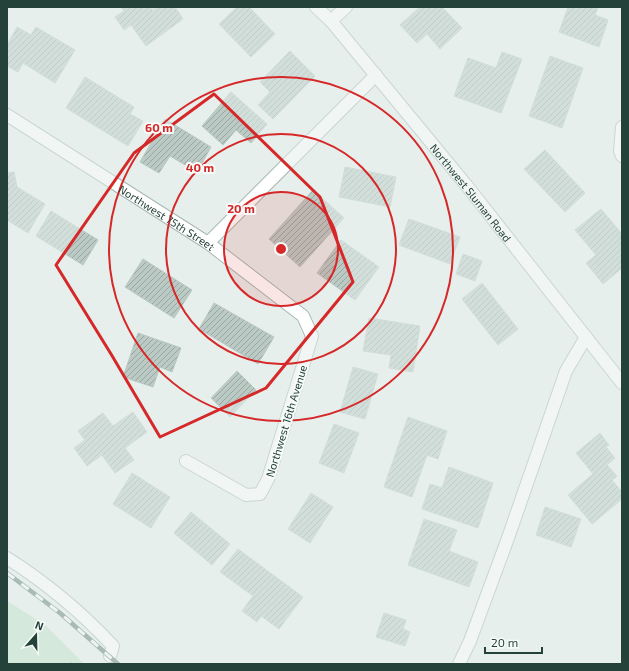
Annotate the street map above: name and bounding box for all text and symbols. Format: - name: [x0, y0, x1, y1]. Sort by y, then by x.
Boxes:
- text: 60 m: [145, 120, 173, 134]
- street label: Northwest Sluman Road: [428, 141, 515, 244]
- text: 40 m: [186, 160, 214, 174]
- street label: Northwest 75th Street: [117, 182, 218, 253]
- text: 20 m: [227, 201, 255, 215]
- centre of rings: [274, 242, 288, 256]
- street label: Northwest 16th Avenue: [263, 363, 309, 479]
- north arrow: [16, 615, 56, 655]
- text: N: [34, 618, 46, 633]
- scale bar: [485, 629, 542, 655]
- text: 20 m: [491, 635, 518, 649]

